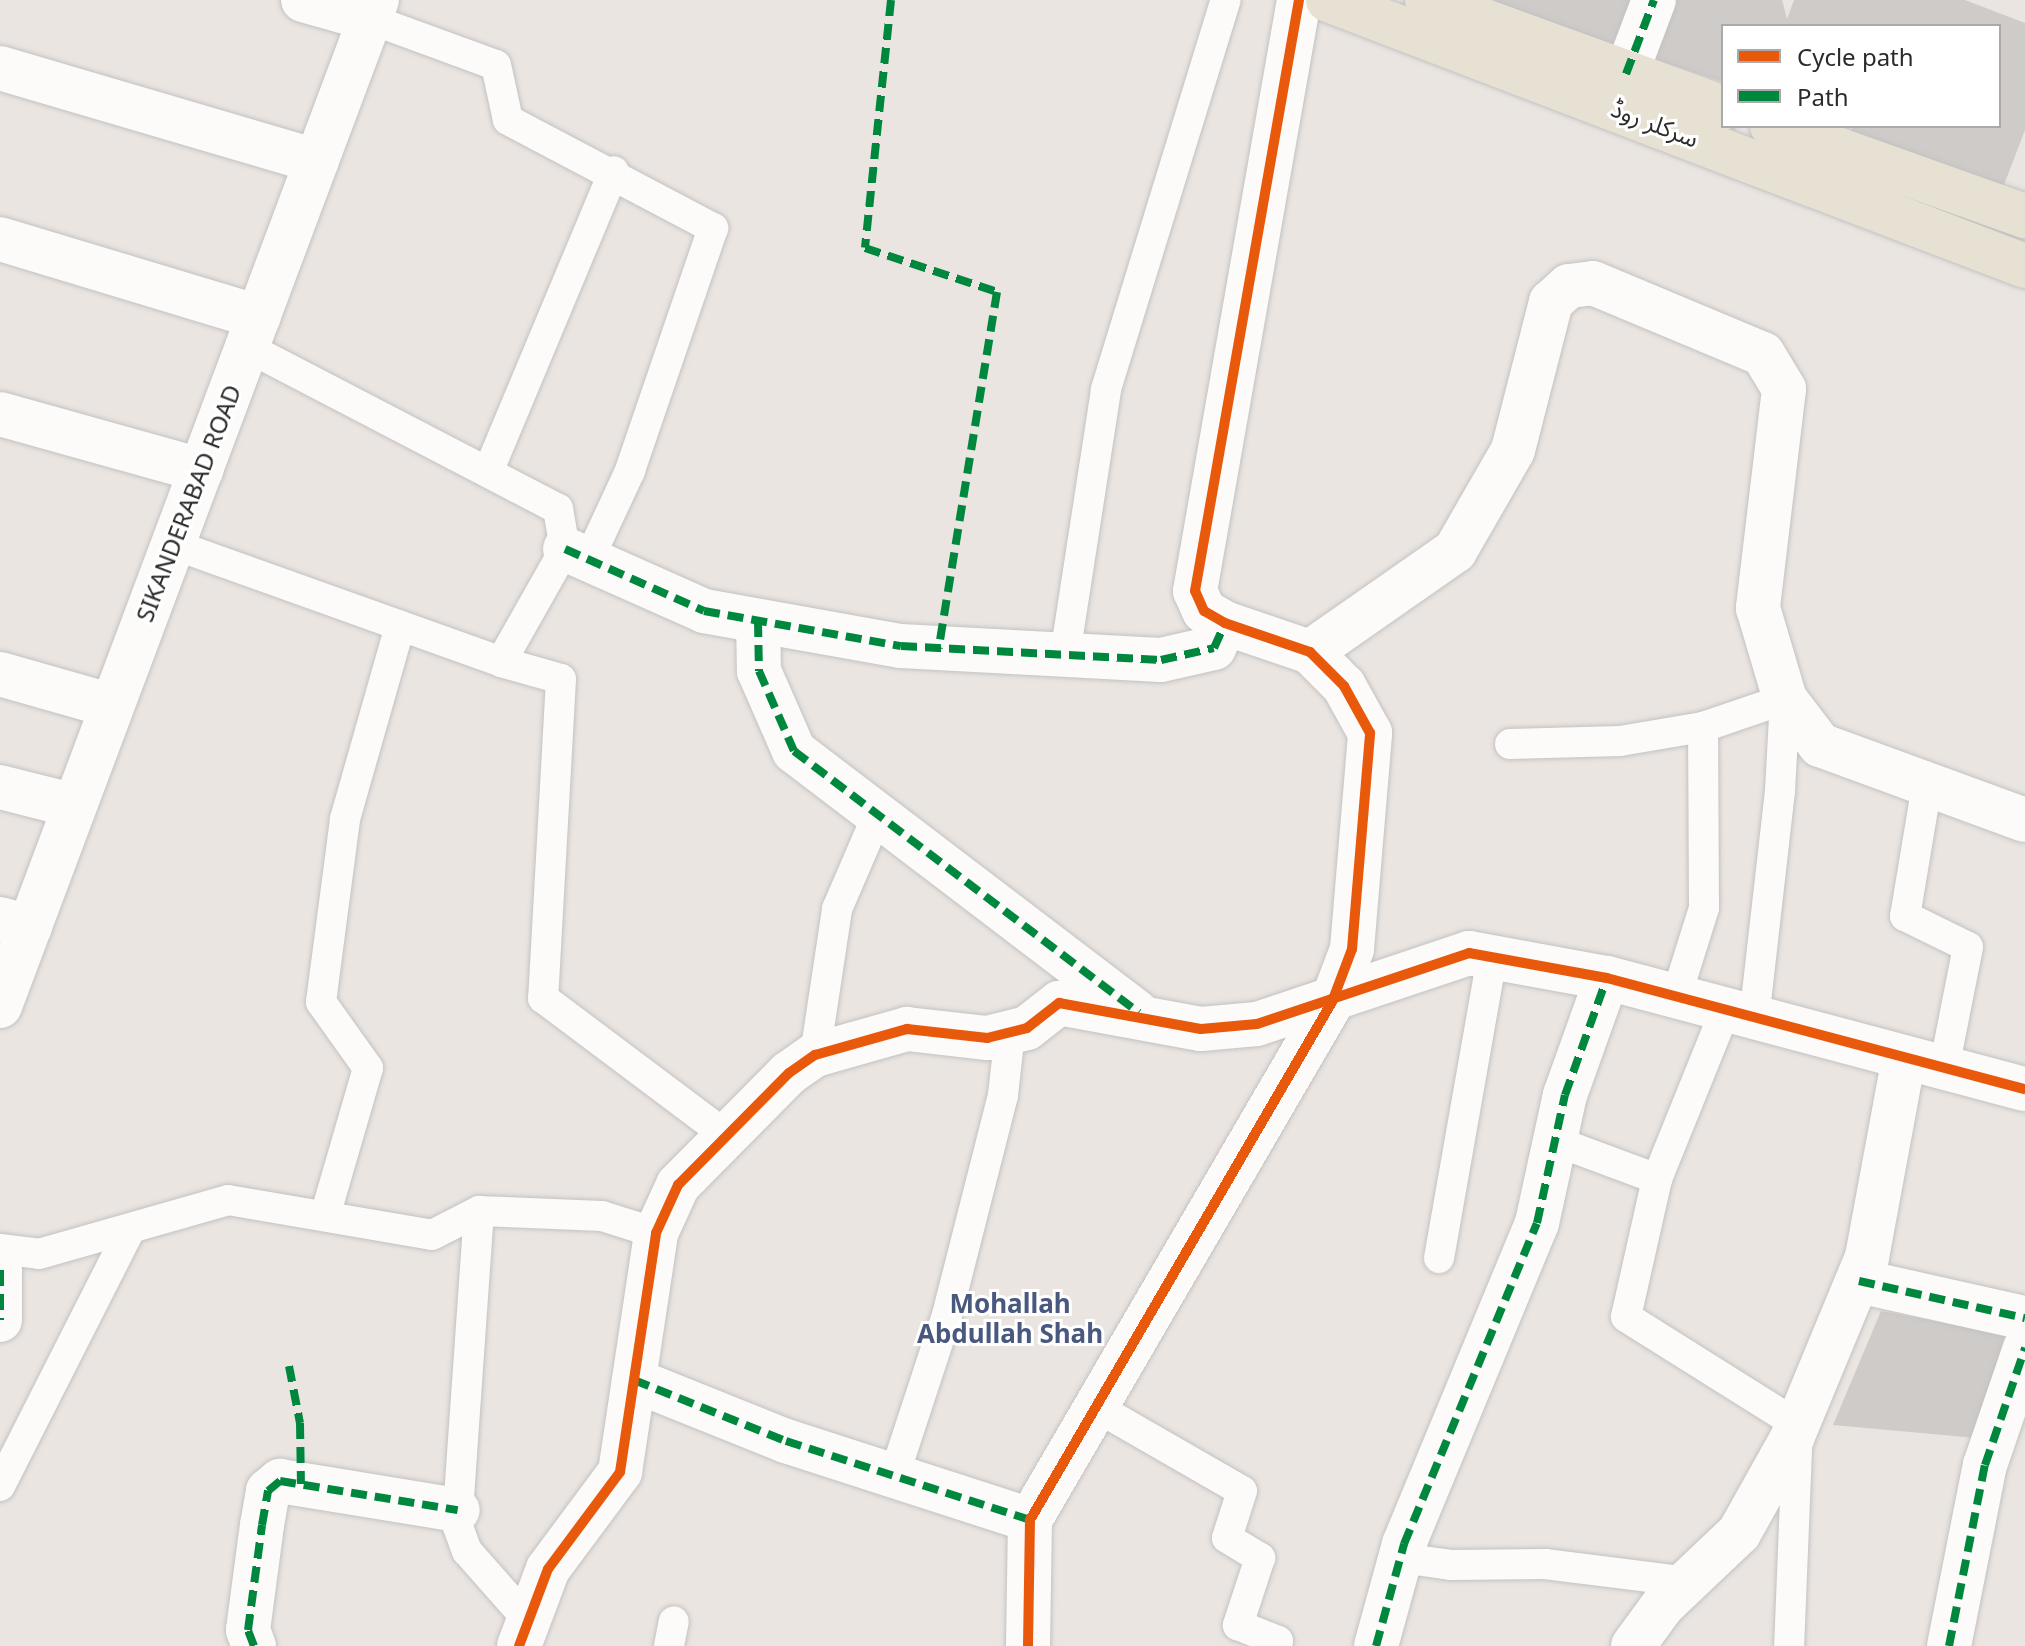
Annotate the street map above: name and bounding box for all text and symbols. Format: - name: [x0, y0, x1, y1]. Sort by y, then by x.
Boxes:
- legend: [1721, 24, 2001, 128]
- text: Cycle path: [1797, 40, 1914, 73]
- text: Path: [1797, 80, 1848, 113]
- street label: سرکلر روڈ: [1607, 93, 1703, 153]
- street label: SIKANDERABAD ROAD: [129, 380, 247, 626]
- district label: Mohallah Abdullah Shah: [917, 1288, 1103, 1350]

